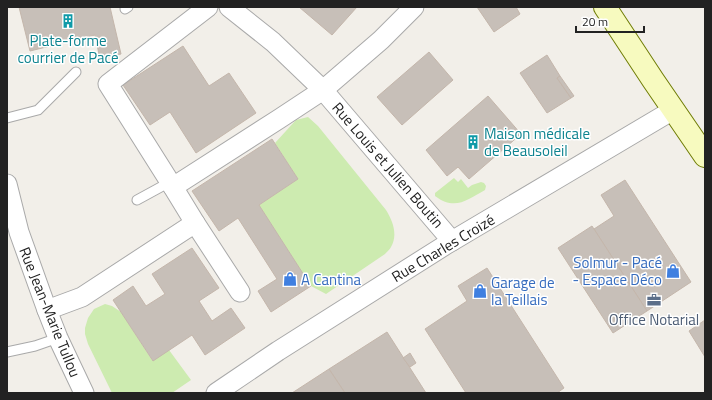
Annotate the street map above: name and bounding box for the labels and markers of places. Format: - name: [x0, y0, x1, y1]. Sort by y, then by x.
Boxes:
- building icon: Plate-forme courrier de Pacé: [60, 13, 76, 29]
- place label: Plate-forme courrier de Pacé: [17, 29, 119, 69]
- place label: Maison médicale de Beausoleil: [484, 122, 590, 162]
- building icon: Maison médicale de Beausoleil: [465, 134, 481, 150]
- place label: Solmur - Pacé - Espace Déco: [572, 251, 662, 291]
- shop icon: Solmur - Pacé - Espace Déco: [665, 263, 681, 279]
- place label: A Cantina: [301, 268, 362, 291]
- shop icon: A Cantina: [282, 271, 298, 287]
- place label: Garage de la Teillais: [491, 271, 555, 311]
- shop icon: Garage de la Teillais: [472, 283, 488, 299]
- office icon: Office Notarial: [646, 292, 662, 308]
- place label: Office Notarial: [609, 308, 699, 331]

